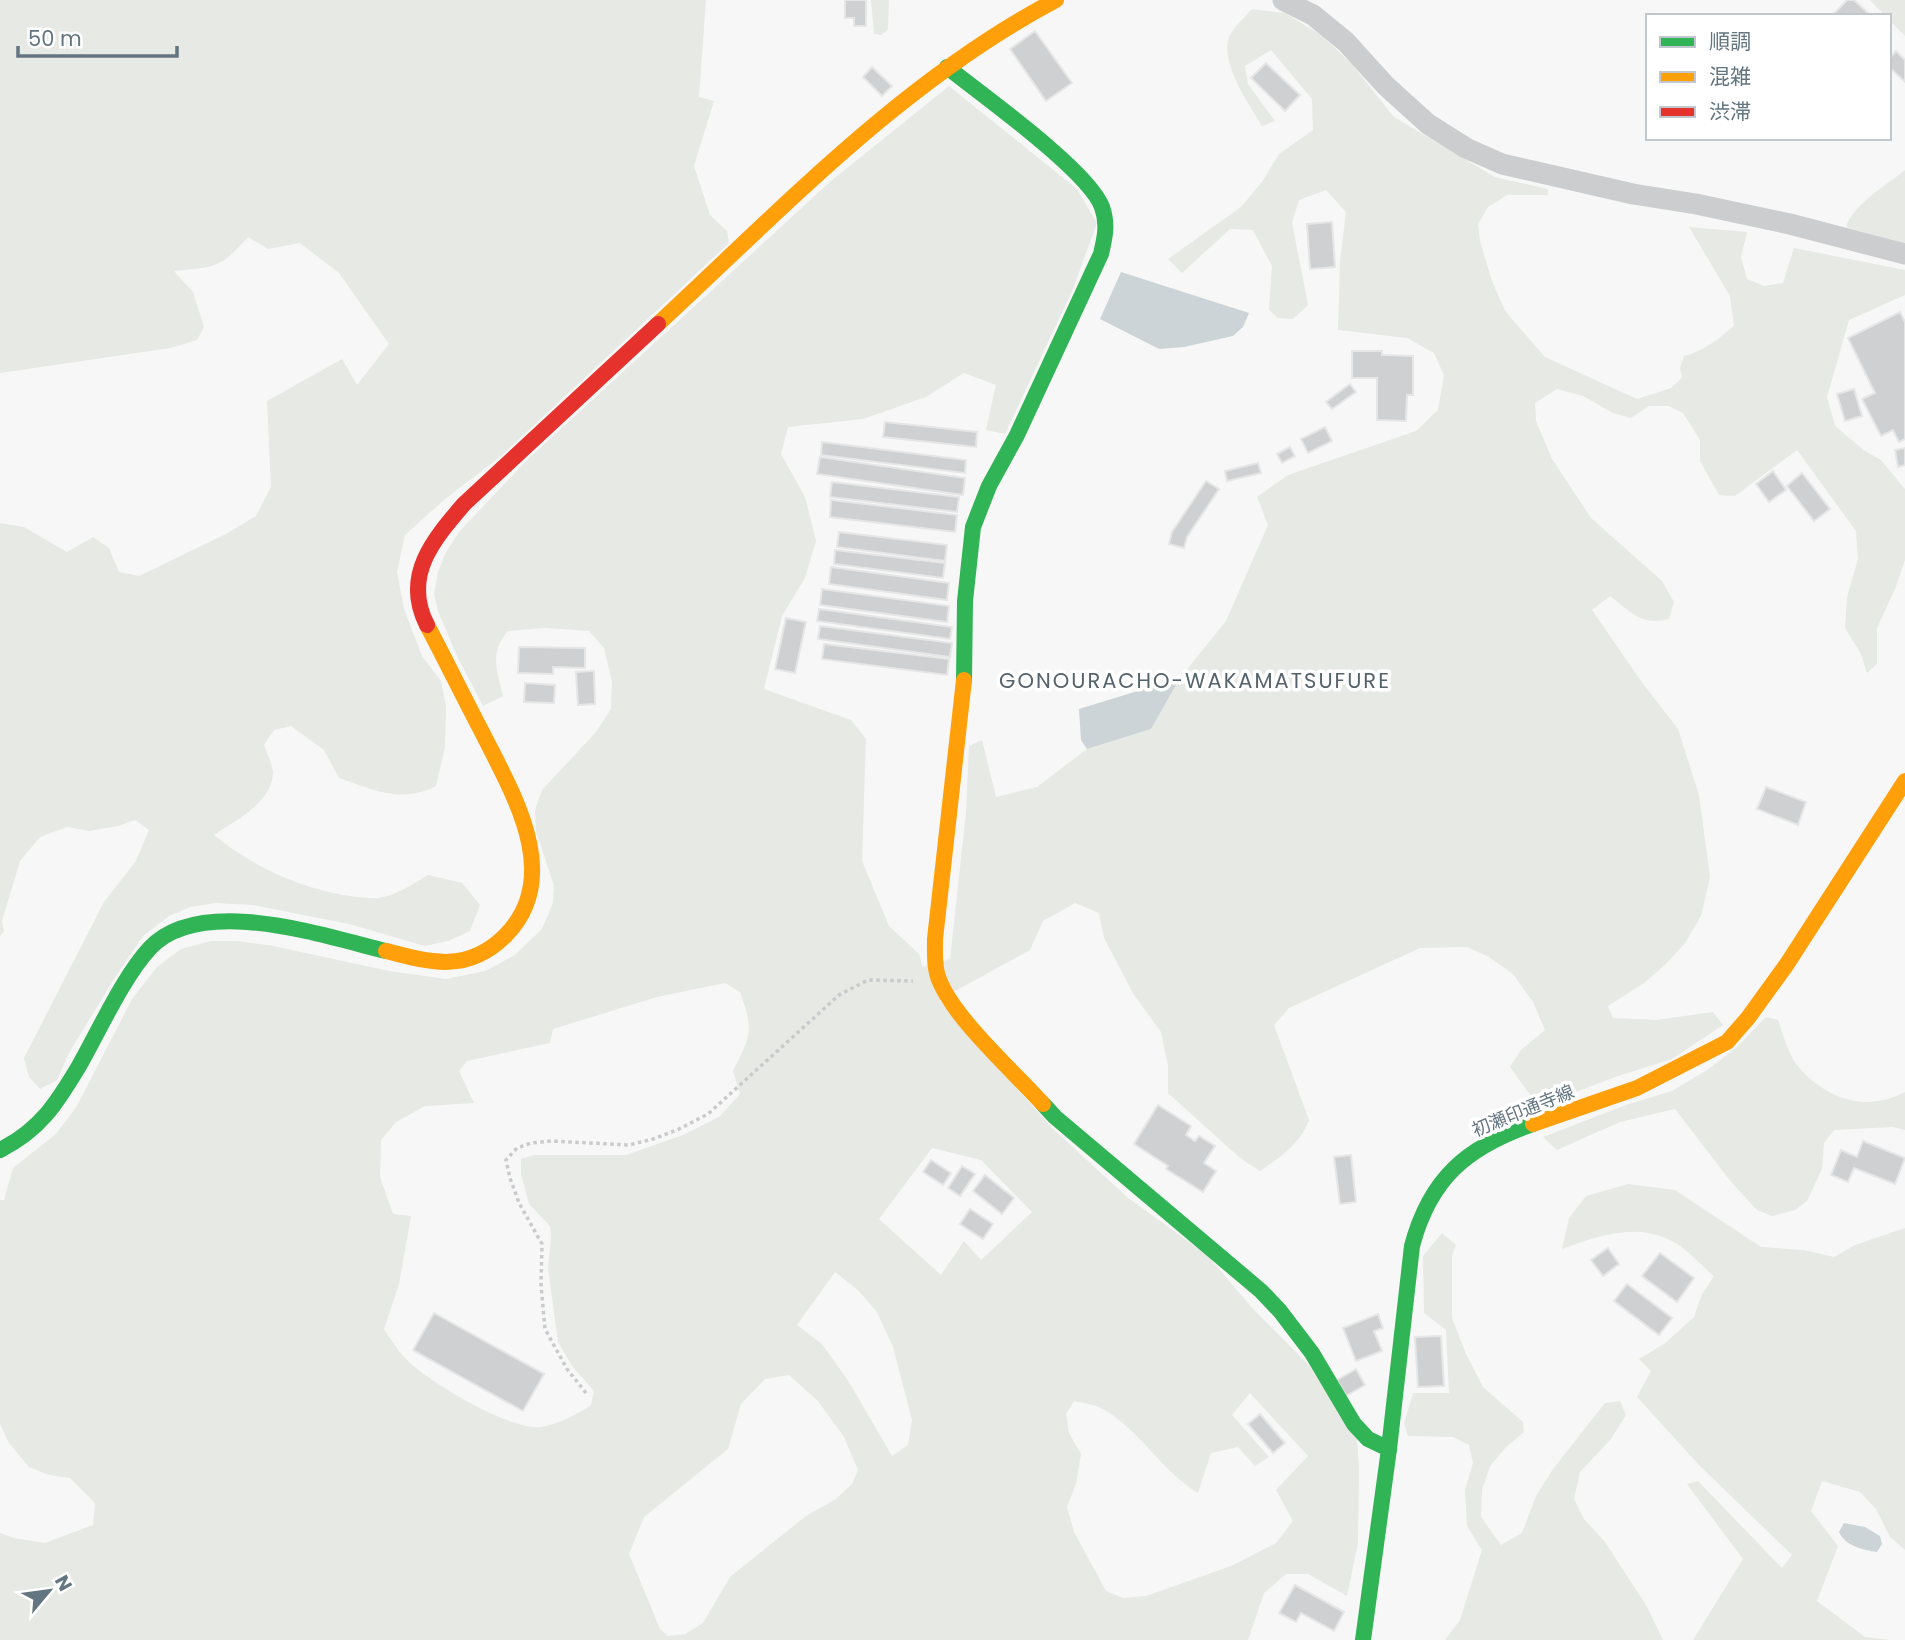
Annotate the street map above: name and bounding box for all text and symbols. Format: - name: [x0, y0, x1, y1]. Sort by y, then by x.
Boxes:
- scale bar: [18, 14, 177, 58]
- legend: [1646, 14, 1891, 140]
- text: 50 m: [28, 24, 82, 53]
- text: 順調: [1709, 27, 1751, 56]
- text: 混雑: [1709, 62, 1751, 91]
- text: 渋滞: [1709, 97, 1751, 126]
- district label: GONOURACHO-WAKAMATSUFURE: [999, 666, 1391, 695]
- street label: 初瀬印通寺線: [1468, 1079, 1578, 1142]
- north arrow: [14, 1556, 84, 1626]
- text: N: [48, 1570, 79, 1596]

